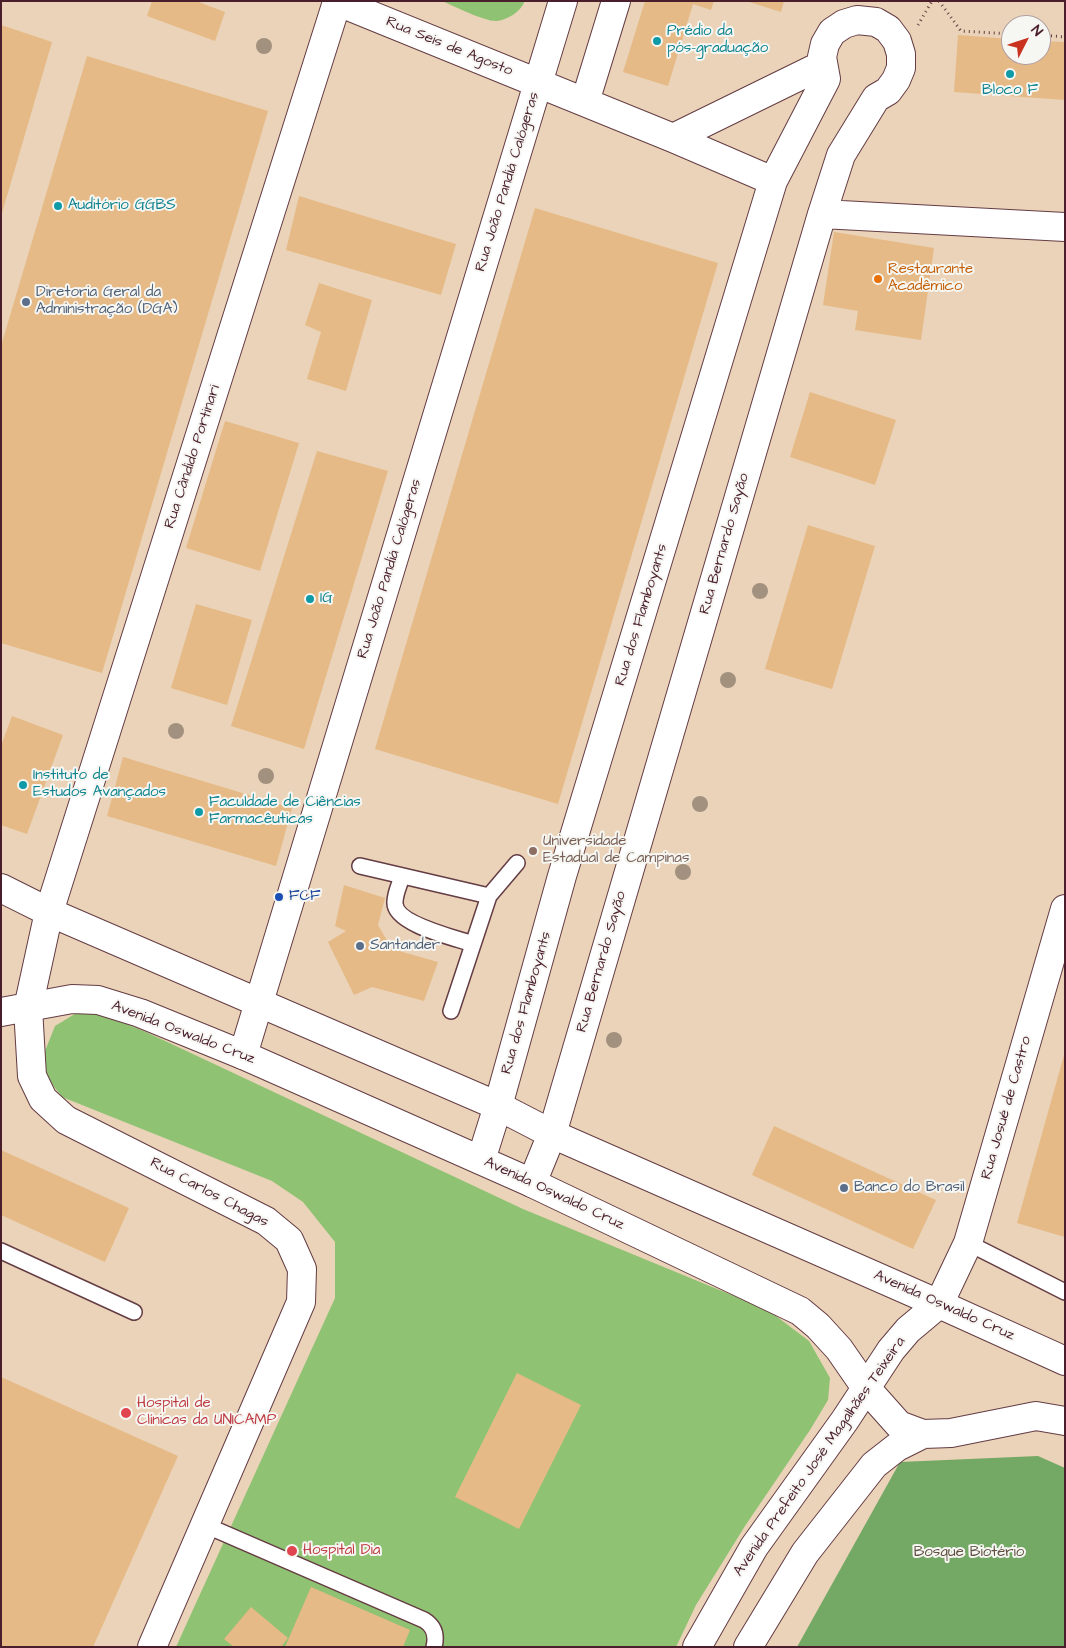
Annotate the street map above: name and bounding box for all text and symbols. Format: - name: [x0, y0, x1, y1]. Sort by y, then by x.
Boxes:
- street label: Rua Seis de Agosto: [383, 13, 515, 81]
- north arrow: [1001, 15, 1051, 65]
- text: N: [1026, 21, 1047, 41]
- place label: Prédio da pós-graduação: [667, 23, 768, 58]
- marker: Prédio da pós-graduação: [651, 35, 663, 47]
- marker: Bloco F: [1004, 68, 1016, 80]
- place label: Bloco F: [982, 82, 1038, 100]
- street label: Rua João Pandiá Calógeras: [472, 90, 544, 274]
- place label: Auditório GGBS: [68, 197, 176, 215]
- marker: Auditório GGBS: [52, 200, 64, 212]
- place label: Restaurante Acadêmico: [888, 261, 973, 296]
- marker: Restaurante Acadêmico: [872, 273, 884, 285]
- place label: Diretoria Geral da Administração (DGA): [36, 284, 178, 319]
- marker: Diretoria Geral da Administração (DGA): [20, 296, 32, 308]
- street label: Rua Cândido Portinari: [161, 383, 225, 531]
- street label: Rua Bernardo Sayão: [696, 471, 754, 617]
- street label: Rua João Pandiá Calógeras: [354, 477, 426, 661]
- street label: Rua dos Flamboyants: [612, 542, 672, 688]
- place label: IG: [320, 590, 333, 608]
- marker: IG: [304, 593, 316, 605]
- place label: Instituto de Estudos Avançados: [33, 767, 166, 802]
- marker: Instituto de Estudos Avançados: [17, 779, 29, 791]
- place label: Faculdade de Ciências Farmacêuticas: [209, 794, 361, 829]
- marker: Faculdade de Ciências Farmacêuticas: [193, 806, 205, 818]
- place label: Universidade Estadual de Campinas: [543, 833, 689, 868]
- marker: Universidade Estadual de Campinas: [527, 845, 539, 857]
- place label: FCF: [289, 888, 320, 906]
- street label: Rua Bernardo Sayão: [573, 889, 631, 1035]
- marker: FCF: [273, 891, 285, 903]
- street label: Rua dos Flamboyants: [498, 930, 556, 1076]
- place label: Santander: [370, 937, 440, 955]
- marker: Santander: [354, 940, 366, 952]
- street label: Avenida Oswaldo Cruz: [109, 997, 257, 1069]
- street label: Rua Josué de Castro: [978, 1034, 1036, 1182]
- street label: Rua Carlos Chagas: [147, 1154, 271, 1232]
- street label: Avenida Oswaldo Cruz: [481, 1154, 627, 1234]
- place label: Banco do Brasil: [854, 1179, 965, 1197]
- marker: Banco do Brasil: [838, 1182, 850, 1194]
- street label: Avenida Oswaldo Cruz: [871, 1267, 1017, 1345]
- street label: Avenida Prefeito José Magalhães Teixeira: [730, 1334, 910, 1580]
- place label: Hospital de Clínicas da UNICAMP: [137, 1395, 276, 1430]
- marker: Hospital de Clínicas da UNICAMP: [119, 1406, 133, 1420]
- place label: Hospital Dia: [303, 1542, 380, 1560]
- marker: Hospital Dia: [285, 1544, 299, 1558]
- park label: Bosque Biotério: [914, 1544, 1024, 1562]

